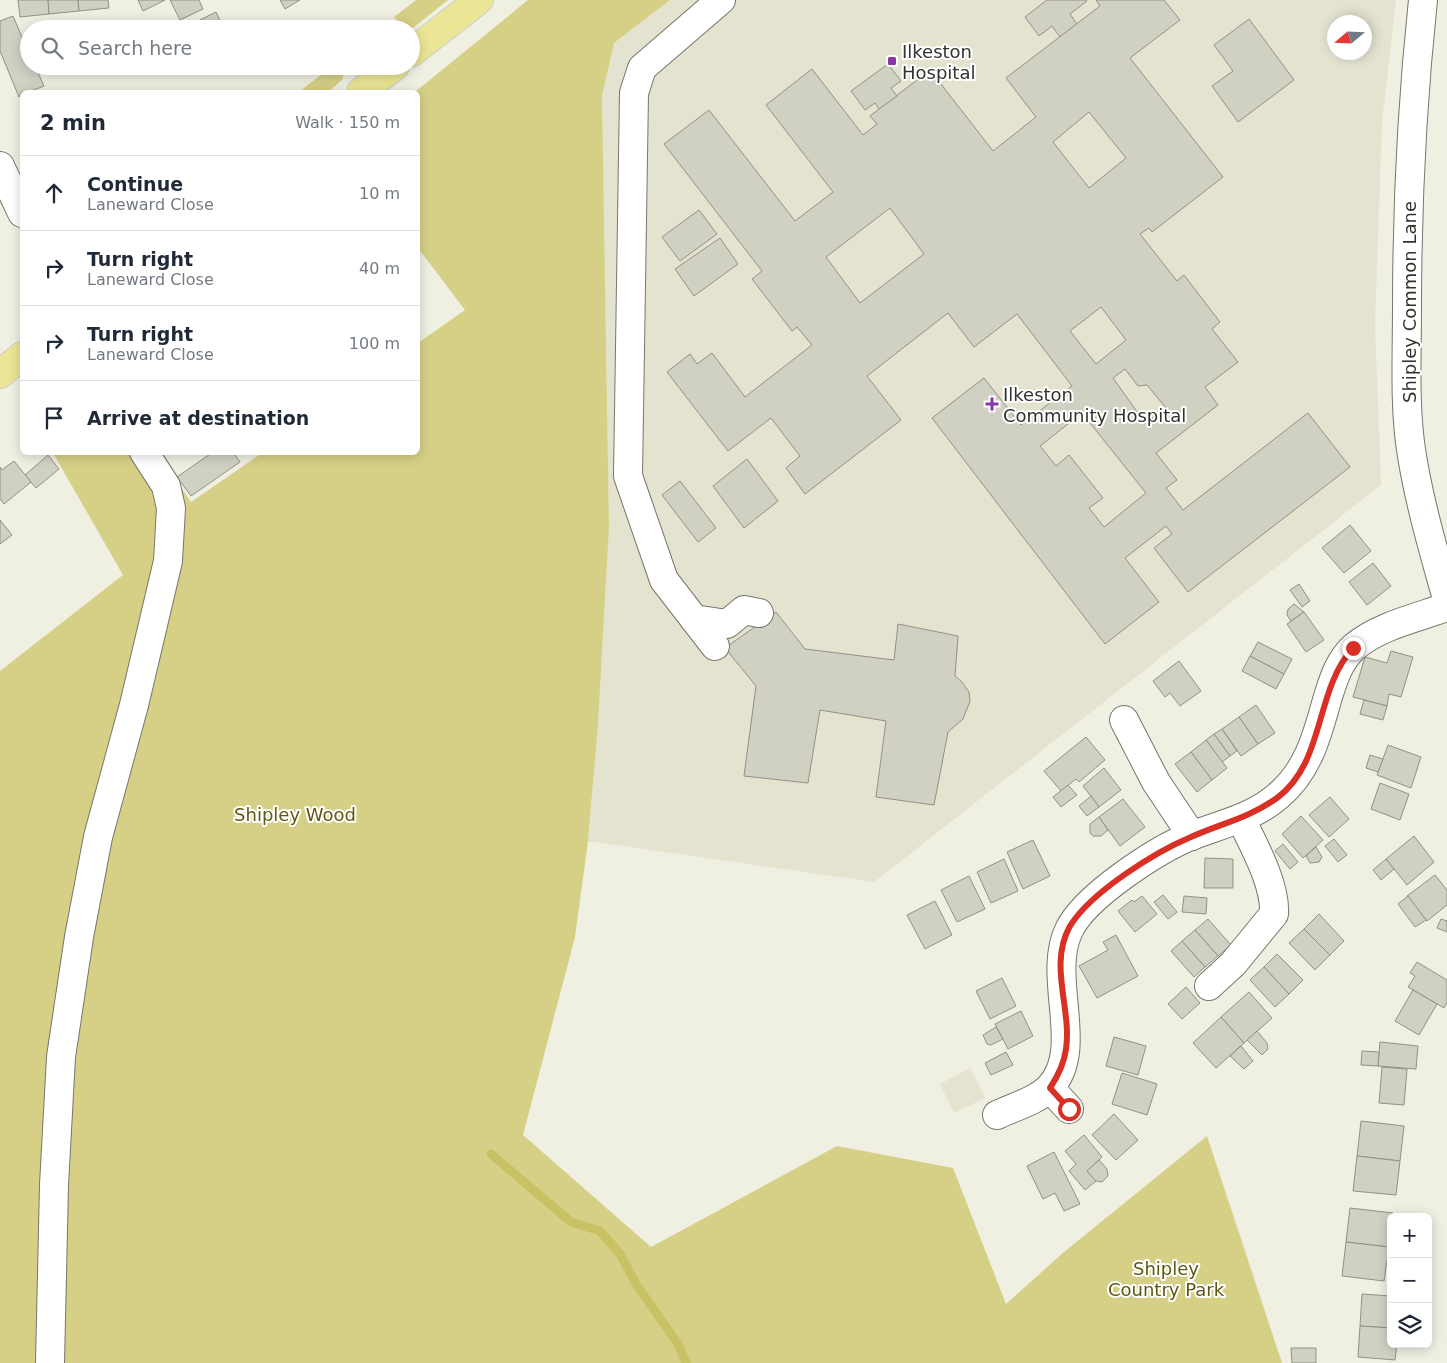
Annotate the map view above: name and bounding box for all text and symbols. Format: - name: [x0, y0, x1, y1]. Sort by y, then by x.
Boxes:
- north arrow: [1327, 15, 1372, 60]
- search box: [20, 20, 420, 75]
- icon: search: [38, 34, 66, 62]
- text: Search here: [78, 37, 192, 59]
- place label: Ilkeston Hospital: [902, 41, 975, 83]
- marker: Ilkeston Hospital: [886, 55, 898, 67]
- text: 2 min: [40, 111, 106, 135]
- text: Walk · 150 m: [295, 113, 400, 132]
- text: Continue: [87, 173, 183, 195]
- icon: ahead: [40, 179, 68, 207]
- text: 10 m: [359, 184, 400, 203]
- text: Laneward Close: [87, 195, 214, 214]
- street label: Shipley Common Lane: [1399, 201, 1420, 403]
- text: Turn right: [87, 248, 193, 270]
- icon: right: [40, 254, 68, 282]
- text: 40 m: [359, 259, 400, 278]
- text: Laneward Close: [87, 270, 214, 289]
- text: Turn right: [87, 323, 193, 345]
- icon: right: [40, 329, 68, 357]
- text: 100 m: [349, 334, 400, 353]
- text: Laneward Close: [87, 345, 214, 364]
- place label: Ilkeston Community Hospital: [1003, 384, 1186, 426]
- marker: Ilkeston Community Hospital: [985, 397, 999, 411]
- icon: arrive: [40, 404, 68, 432]
- text: Arrive at destination: [87, 407, 309, 429]
- route end: [1342, 637, 1365, 660]
- park label: Shipley Wood: [234, 804, 356, 825]
- route start: [1058, 1098, 1081, 1121]
- map controls: [1387, 1213, 1432, 1348]
- button: +: [1387, 1213, 1432, 1258]
- park label: Shipley Country Park: [1108, 1258, 1225, 1300]
- button: −: [1387, 1258, 1432, 1303]
- button: layers: [1387, 1303, 1432, 1348]

